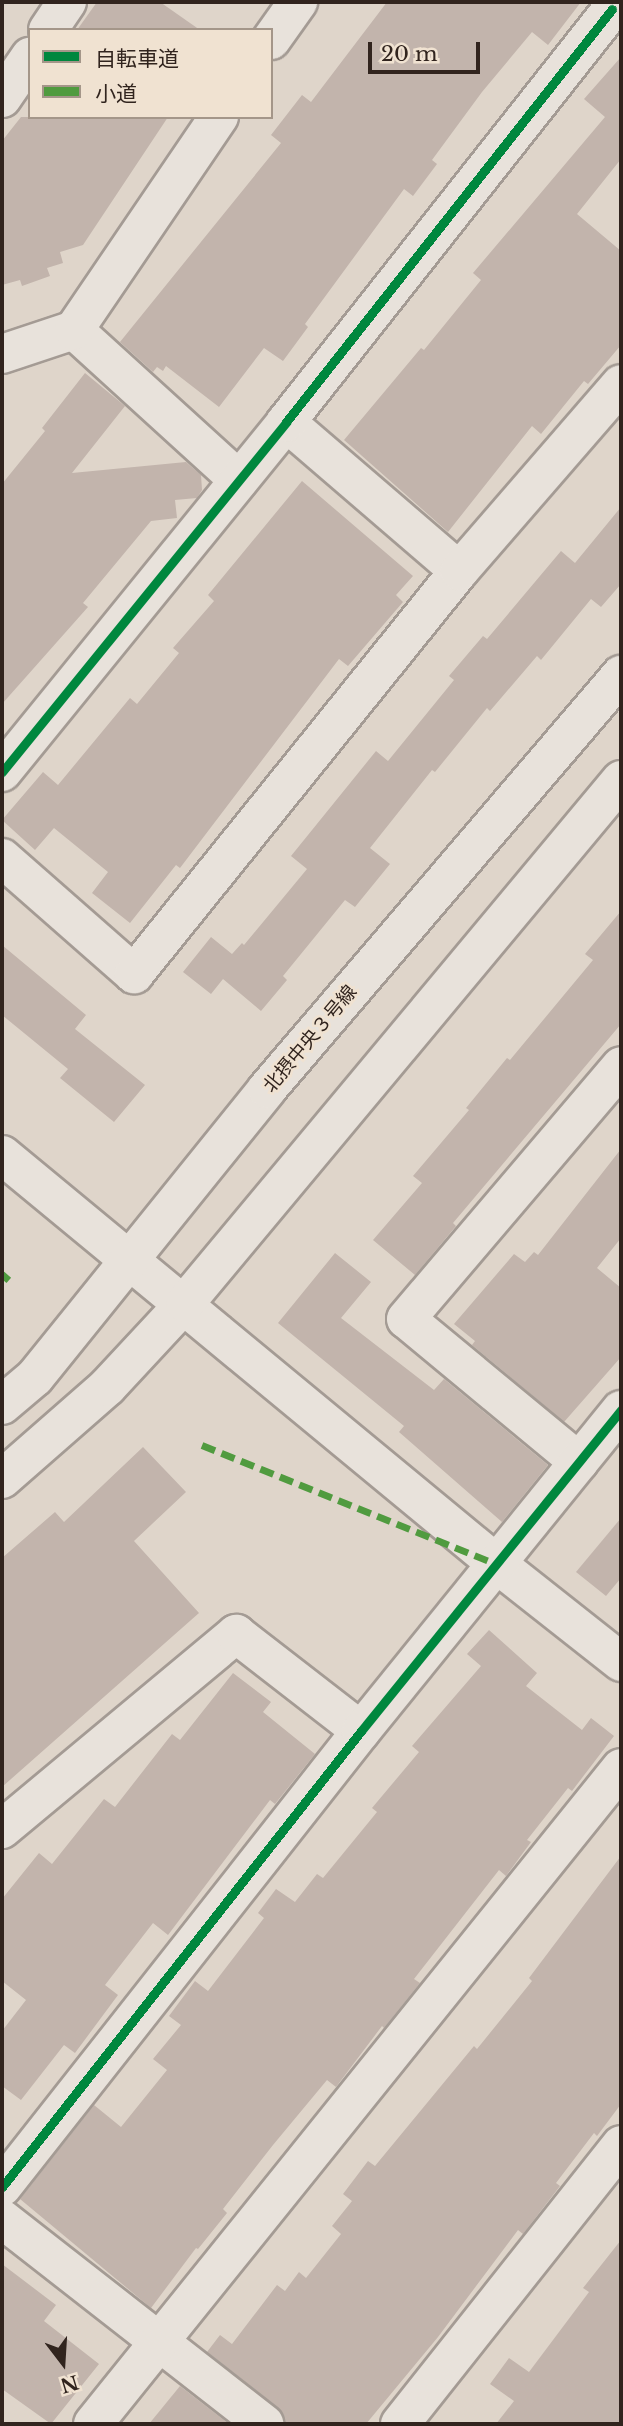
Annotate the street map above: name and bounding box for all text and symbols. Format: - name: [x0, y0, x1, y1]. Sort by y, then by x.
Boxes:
- legend: [28, 28, 273, 119]
- scale bar: [371, 28, 483, 72]
- text: 20 m: [381, 41, 438, 67]
- text: 自転車道: [95, 46, 179, 72]
- text: 小道: [95, 81, 137, 107]
- street label: 北摂中央３号線: [259, 981, 361, 1097]
- north arrow: [28, 2328, 98, 2398]
- text: N: [57, 2370, 81, 2397]

